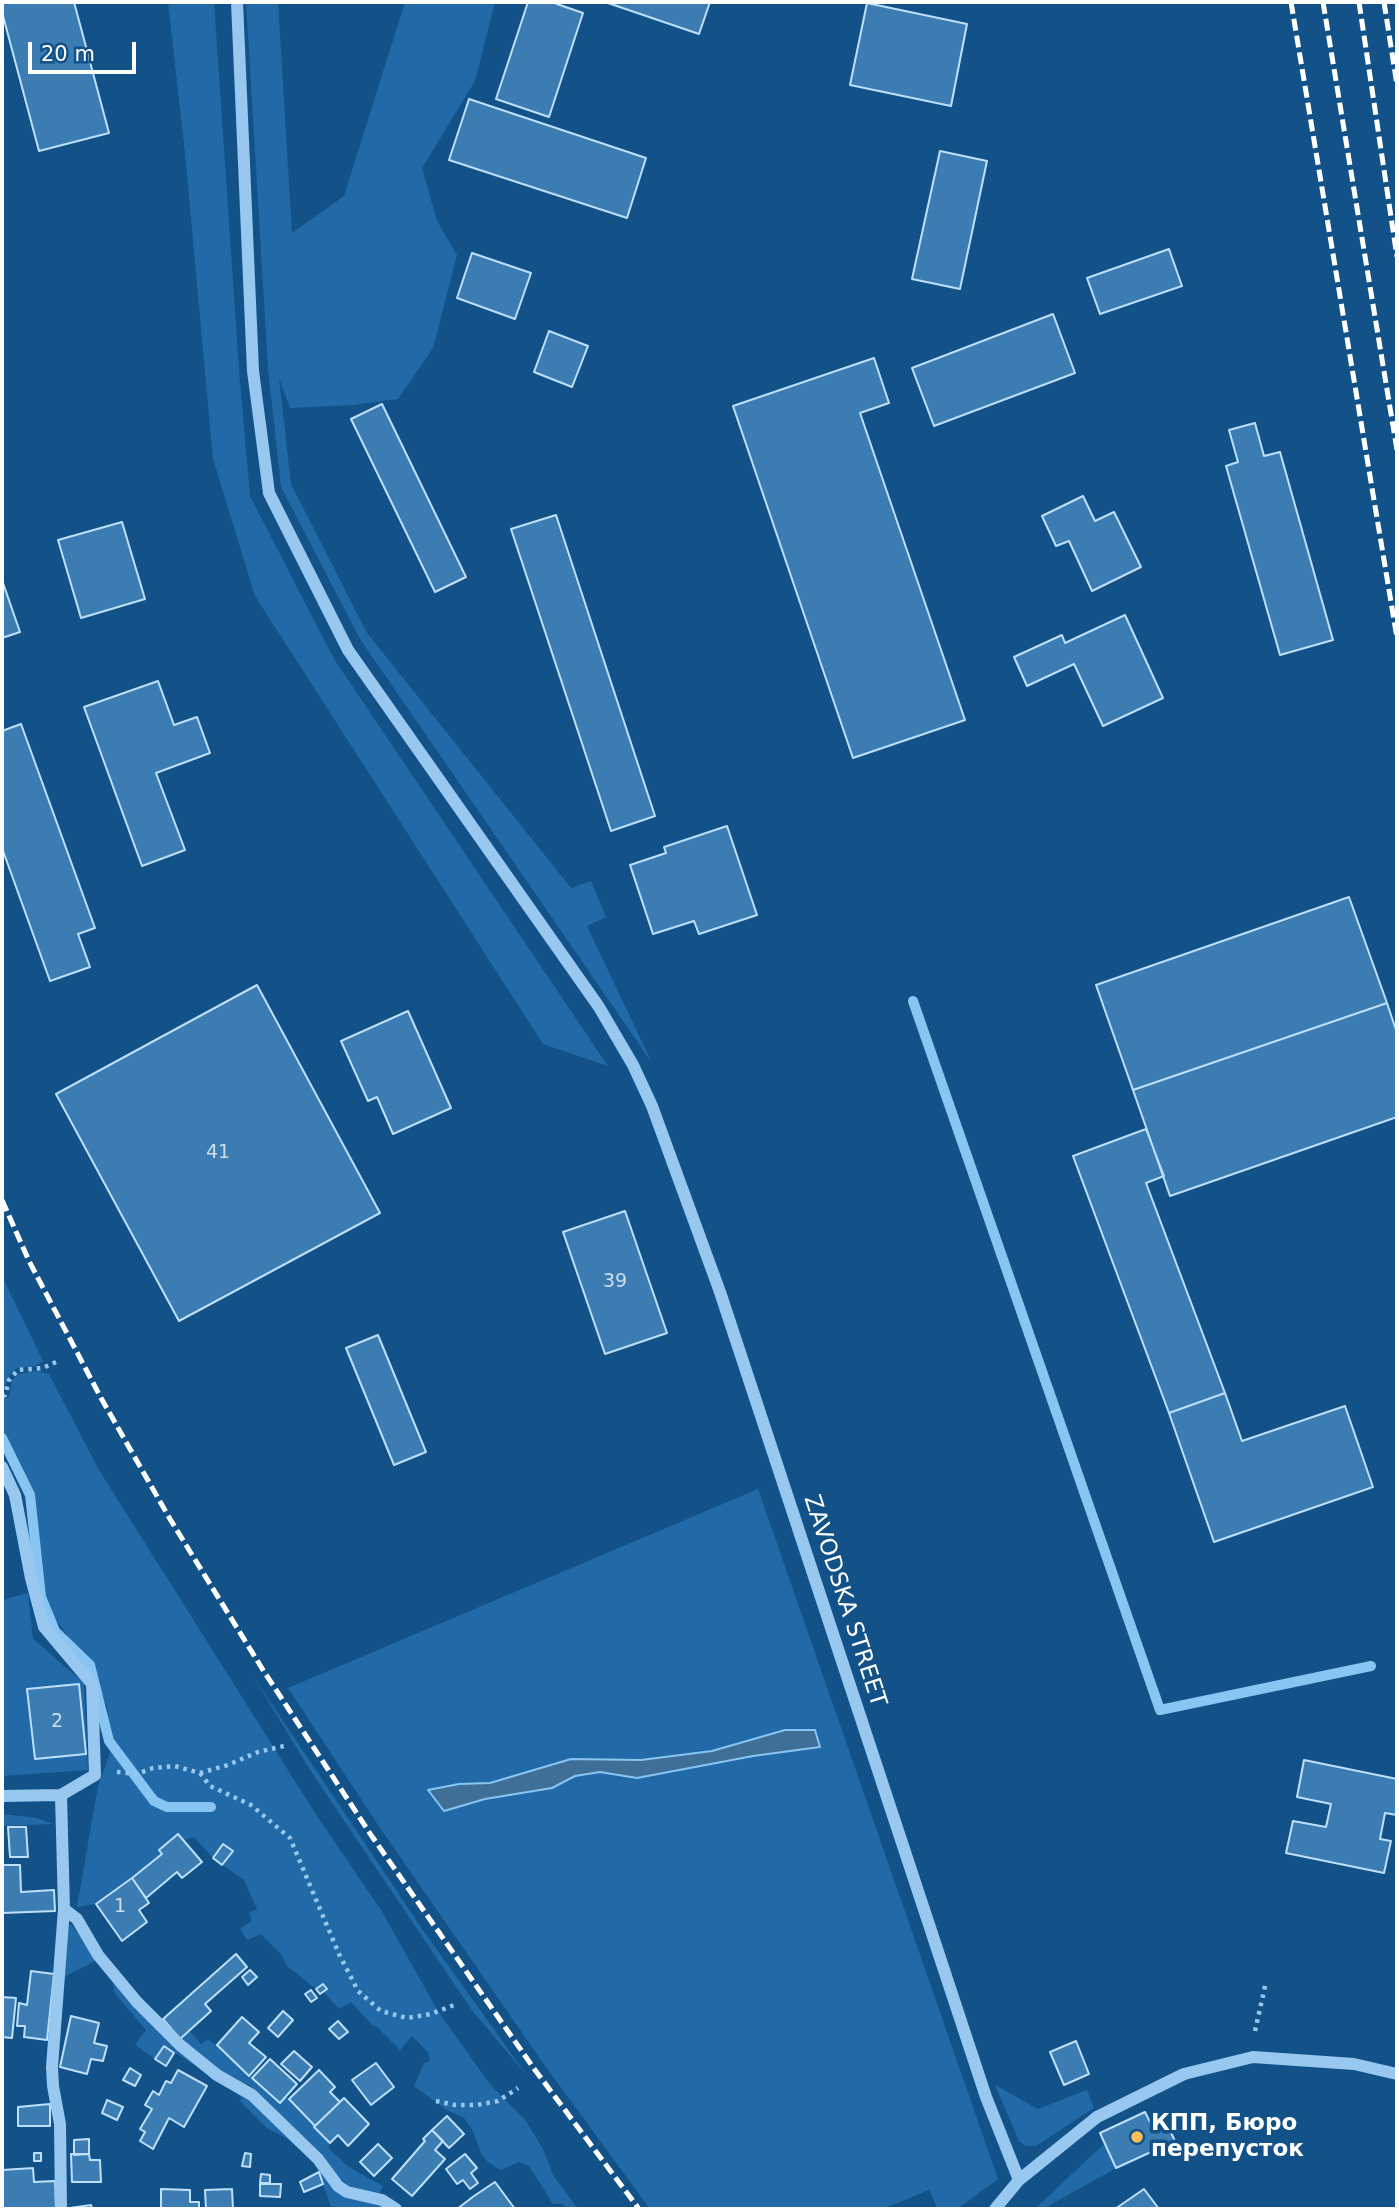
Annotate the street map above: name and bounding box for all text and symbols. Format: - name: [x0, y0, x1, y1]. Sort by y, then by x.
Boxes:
- scale bar: [32, 28, 140, 72]
- text: 20 m: [41, 42, 95, 66]
- house number: 41: [206, 1142, 230, 1164]
- house number: 39: [603, 1271, 627, 1293]
- street label: ZAVODSKA STREET: [797, 1492, 891, 1710]
- house number: 2: [51, 1711, 63, 1733]
- house number: 1: [114, 1896, 126, 1918]
- place label: КПП, Бюро перепусток: [1151, 2110, 1304, 2164]
- marker: КПП, Бюро перепусток: [1129, 2129, 1145, 2145]

